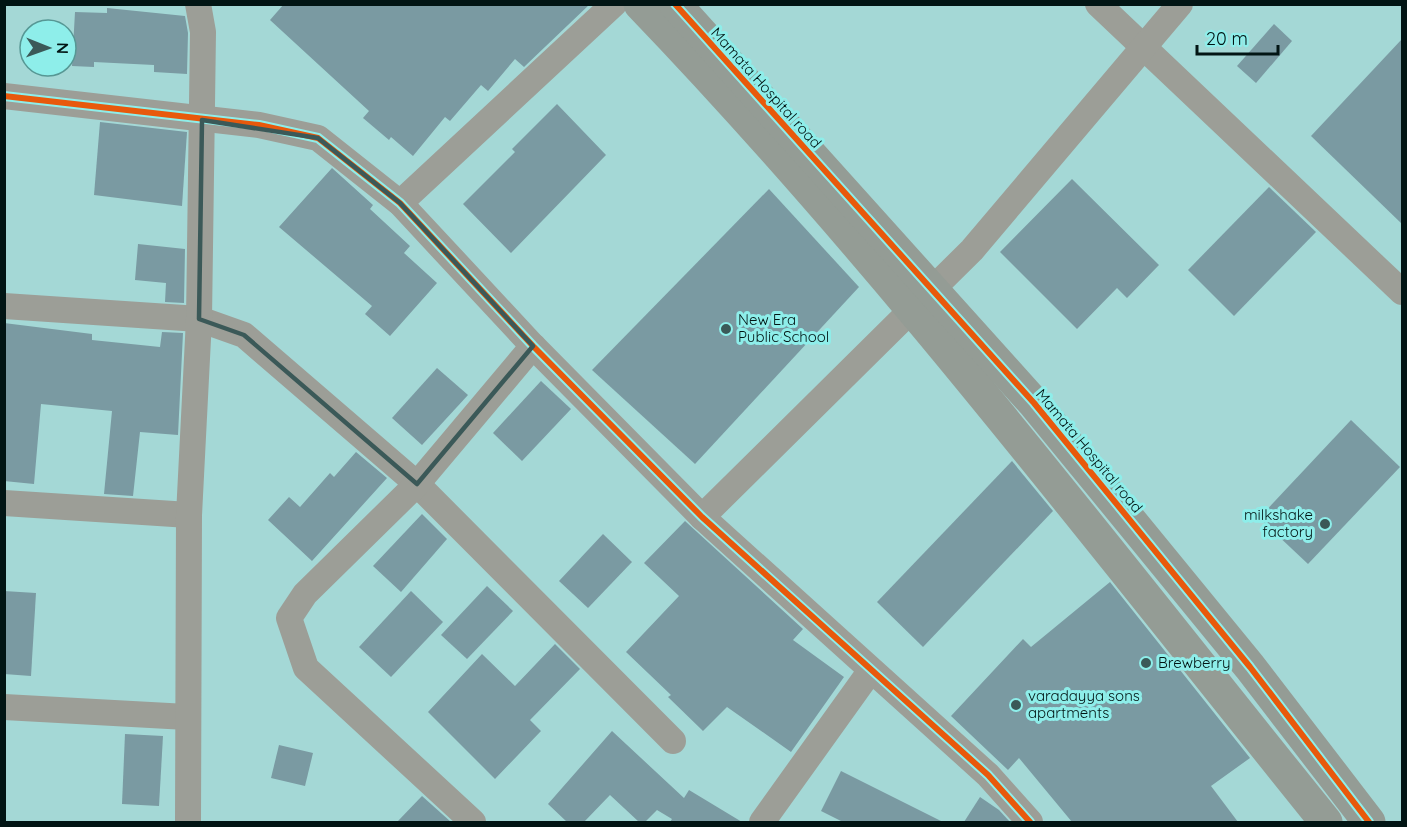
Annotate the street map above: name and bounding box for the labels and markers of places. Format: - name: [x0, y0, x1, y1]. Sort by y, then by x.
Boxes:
- place label: New Era Public School: [738, 310, 829, 346]
- marker: New Era Public School: [719, 322, 733, 336]
- place label: milkshake factory: [1244, 505, 1313, 541]
- marker: milkshake factory: [1318, 517, 1332, 531]
- place label: Brewberry: [1158, 653, 1231, 672]
- marker: Brewberry: [1139, 656, 1153, 670]
- place label: varadayya sons apartments: [1028, 686, 1140, 722]
- marker: varadayya sons apartments: [1009, 698, 1023, 712]

